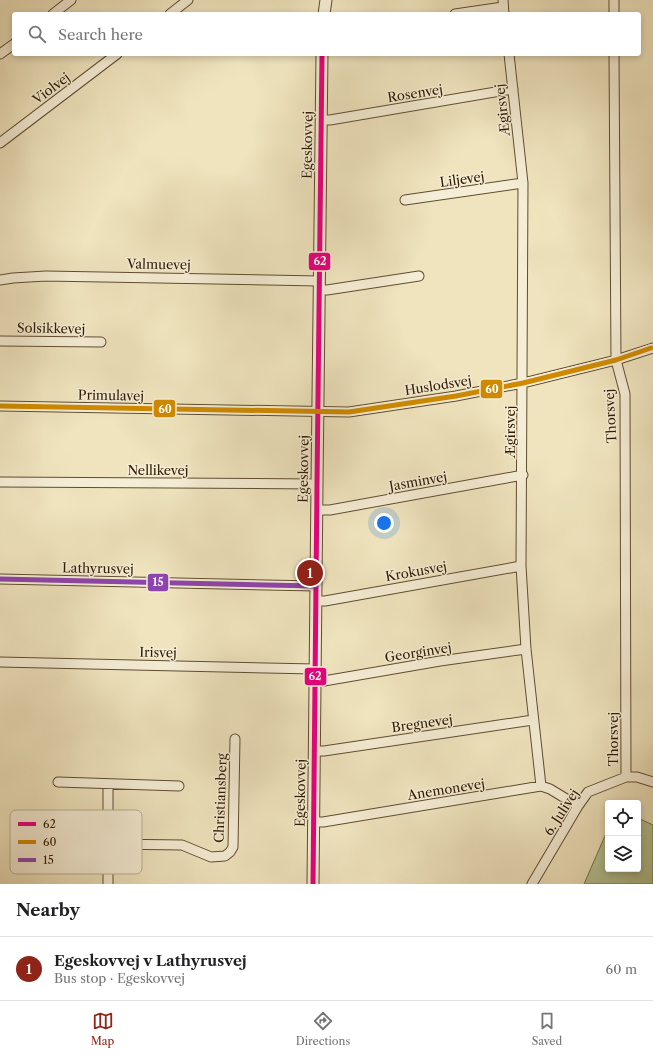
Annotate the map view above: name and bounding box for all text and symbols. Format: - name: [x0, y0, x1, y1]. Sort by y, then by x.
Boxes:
- search box: [12, 12, 641, 56]
- icon: search: [26, 23, 48, 45]
- text: Search here: [58, 25, 143, 44]
- street label: Violvej: [28, 69, 73, 108]
- street label: Rosenvej: [386, 81, 444, 105]
- street label: Ægirsvej: [491, 83, 513, 138]
- street label: Egeskovvej: [298, 111, 316, 179]
- street label: Liljevej: [439, 168, 485, 190]
- line badge: 62: [308, 252, 331, 271]
- text: 62: [313, 254, 327, 268]
- street label: Valmuevej: [126, 255, 191, 273]
- street label: Solsikkevej: [17, 319, 85, 337]
- street label: Huslodsvej: [403, 372, 473, 398]
- line badge: 60: [480, 379, 503, 399]
- text: 60: [485, 382, 499, 396]
- street label: Primulavej: [78, 386, 144, 404]
- street label: Thorsvej: [601, 388, 619, 444]
- line badge: 60: [153, 399, 176, 418]
- text: 60: [158, 402, 172, 416]
- street label: Ægirsvej: [502, 406, 518, 459]
- street label: Egeskovvej: [294, 435, 312, 503]
- street label: Nellikevej: [127, 462, 189, 478]
- street label: Jasminvej: [386, 468, 448, 494]
- your location: [374, 513, 394, 533]
- pin: 1: [297, 558, 323, 588]
- street label: Krokusvej: [384, 558, 448, 584]
- street label: Lathyrusvej: [62, 559, 134, 577]
- line badge: 15: [147, 573, 169, 592]
- text: 15: [152, 575, 164, 589]
- street label: Georginvej: [383, 639, 453, 665]
- street label: Irisvej: [139, 644, 177, 660]
- line badge: 62: [304, 667, 327, 686]
- text: 62: [308, 669, 322, 683]
- street label: Bregnevej: [391, 711, 453, 735]
- street label: Thorsvej: [605, 712, 621, 766]
- street label: Christiansberg: [210, 753, 230, 843]
- street label: Egeskovvej: [291, 759, 309, 827]
- street label: Anemonevej: [405, 775, 486, 803]
- street label: 6. Julivej: [540, 786, 582, 838]
- map controls: [605, 800, 641, 872]
- button: locate: [605, 800, 641, 836]
- legend: [10, 810, 142, 874]
- text: 62: [43, 817, 56, 831]
- text: 60: [43, 835, 56, 849]
- button: layers: [605, 836, 641, 872]
- text: 15: [43, 853, 54, 867]
- text: Nearby: [16, 900, 80, 920]
- text: Egeskovvej v Lathyrusvej: [54, 951, 247, 970]
- text: 1: [26, 961, 32, 977]
- text: 60 m: [606, 961, 637, 977]
- text: Bus stop · Egeskovvej: [54, 970, 185, 986]
- tab: Map: [91, 1010, 114, 1048]
- tab: Directions: [296, 1010, 350, 1048]
- tab: Saved: [532, 1010, 562, 1048]

